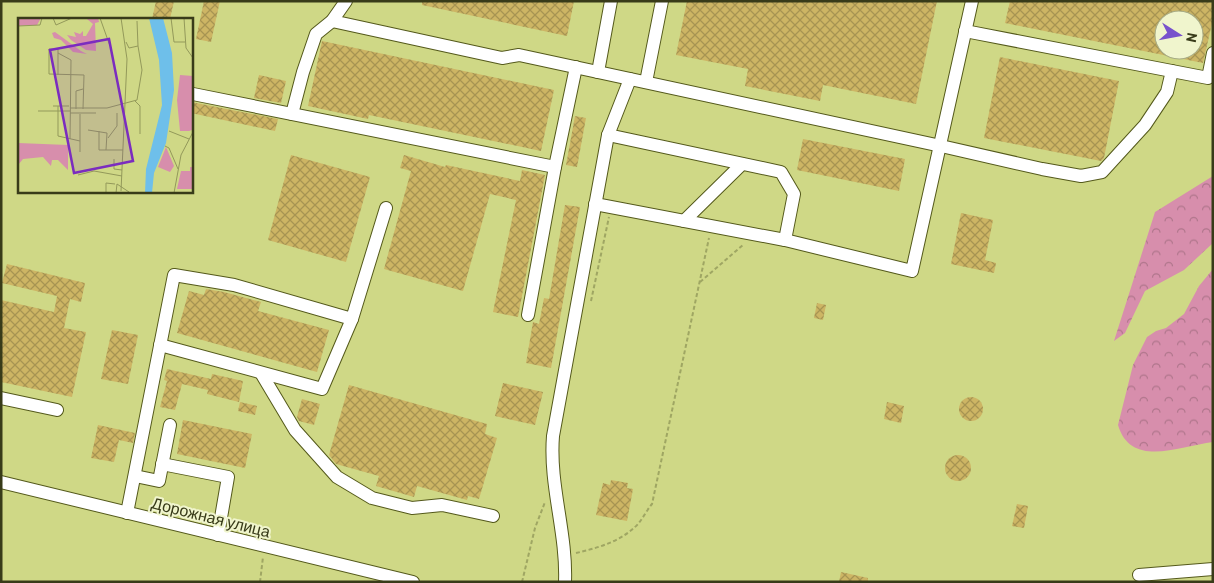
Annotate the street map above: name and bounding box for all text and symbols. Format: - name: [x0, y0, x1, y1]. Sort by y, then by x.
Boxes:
- north arrow: [1154, 10, 1204, 60]
- inset map: [18, 18, 192, 192]
- text: N: [1183, 31, 1201, 44]
- street label: Дорожная улица: [150, 493, 273, 540]

